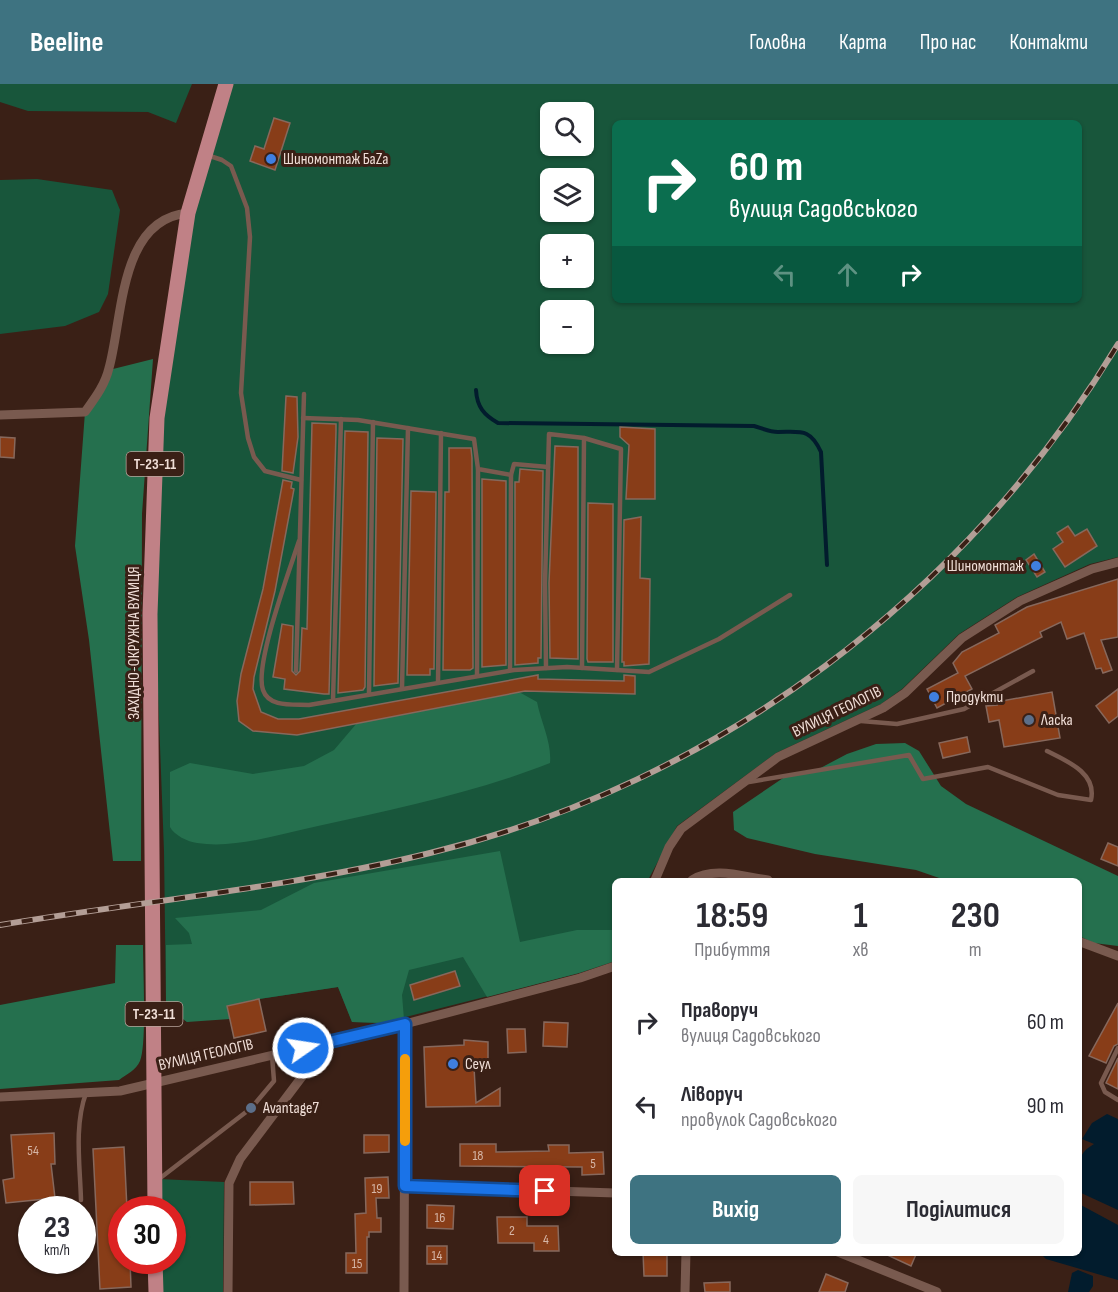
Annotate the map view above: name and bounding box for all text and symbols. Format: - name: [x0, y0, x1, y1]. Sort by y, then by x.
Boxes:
- text: Beeline: [30, 26, 103, 59]
- text: Головна: [749, 30, 806, 55]
- text: Карта: [839, 30, 887, 55]
- text: Про нас: [920, 30, 976, 55]
- text: Контакти: [1009, 30, 1088, 55]
- map controls: [540, 102, 594, 354]
- button: search: [540, 102, 594, 156]
- text: 60 m: [729, 142, 803, 193]
- icon: right: [630, 144, 708, 222]
- place label: Шиномонтаж БаZa: [283, 150, 388, 169]
- marker: Шиномонтаж БаZa: [264, 152, 278, 166]
- button: layers: [540, 168, 594, 222]
- text: вулиця Садовського: [729, 193, 918, 225]
- button: +: [540, 234, 594, 288]
- icon: left: [768, 258, 801, 291]
- icon: ahead: [831, 258, 864, 291]
- icon: right: [894, 258, 927, 291]
- button: −: [540, 300, 594, 354]
- road number: Т-23-11: [126, 452, 184, 476]
- place label: Шиномонтаж: [947, 557, 1024, 576]
- marker: Шиномонтаж: [1029, 559, 1043, 573]
- street label: ЗАХІДНО-ОКРУЖНА ВУЛИЦЯ: [125, 566, 144, 720]
- street label: ВУЛИЦЯ ГЕОЛОГІВ: [789, 682, 885, 742]
- place label: Продукти: [946, 688, 1003, 707]
- marker: Продукти: [927, 690, 941, 704]
- place label: Ласка: [1040, 711, 1073, 730]
- marker: Ласка: [1022, 713, 1036, 727]
- text: 18:59: [696, 895, 768, 938]
- text: 1: [853, 895, 868, 938]
- text: 230: [951, 895, 1000, 938]
- text: Прибуття: [694, 938, 770, 962]
- text: хв: [853, 938, 868, 962]
- text: m: [969, 938, 982, 962]
- text: Праворуч: [681, 997, 758, 1024]
- road number: Т-23-11: [126, 1002, 182, 1026]
- icon: right: [630, 1006, 663, 1039]
- text: 60 m: [1027, 1009, 1064, 1036]
- position arrow: [271, 1016, 335, 1080]
- text: вулиця Садовського: [681, 1024, 821, 1048]
- street label: ВУЛИЦЯ ГЕОЛОГІВ: [157, 1035, 255, 1075]
- place label: Сеул: [465, 1055, 491, 1074]
- marker: Сеул: [446, 1057, 460, 1071]
- text: Ліворуч: [681, 1081, 743, 1108]
- icon: left: [630, 1090, 663, 1123]
- text: 90 m: [1027, 1093, 1064, 1120]
- place label: Avantage7: [262, 1099, 319, 1118]
- marker: Avantage7: [244, 1101, 258, 1115]
- text: провулок Садовського: [681, 1108, 837, 1132]
- house number: 54: [27, 1142, 39, 1159]
- house number: 18: [472, 1147, 484, 1164]
- house number: 5: [590, 1155, 596, 1172]
- pin: [519, 1165, 570, 1216]
- icon: arrive: [528, 1174, 561, 1207]
- button: Вихід: [630, 1175, 841, 1244]
- button: Поділитися: [853, 1175, 1064, 1244]
- house number: 19: [371, 1180, 383, 1197]
- speed limit sign: 30: [108, 1196, 186, 1274]
- house number: 16: [434, 1209, 446, 1226]
- text: 23: [44, 1210, 70, 1246]
- house number: 2: [509, 1222, 515, 1239]
- house number: 4: [543, 1231, 549, 1248]
- text: km/h: [44, 1241, 70, 1260]
- house number: 14: [432, 1247, 443, 1264]
- house number: 15: [352, 1255, 363, 1272]

